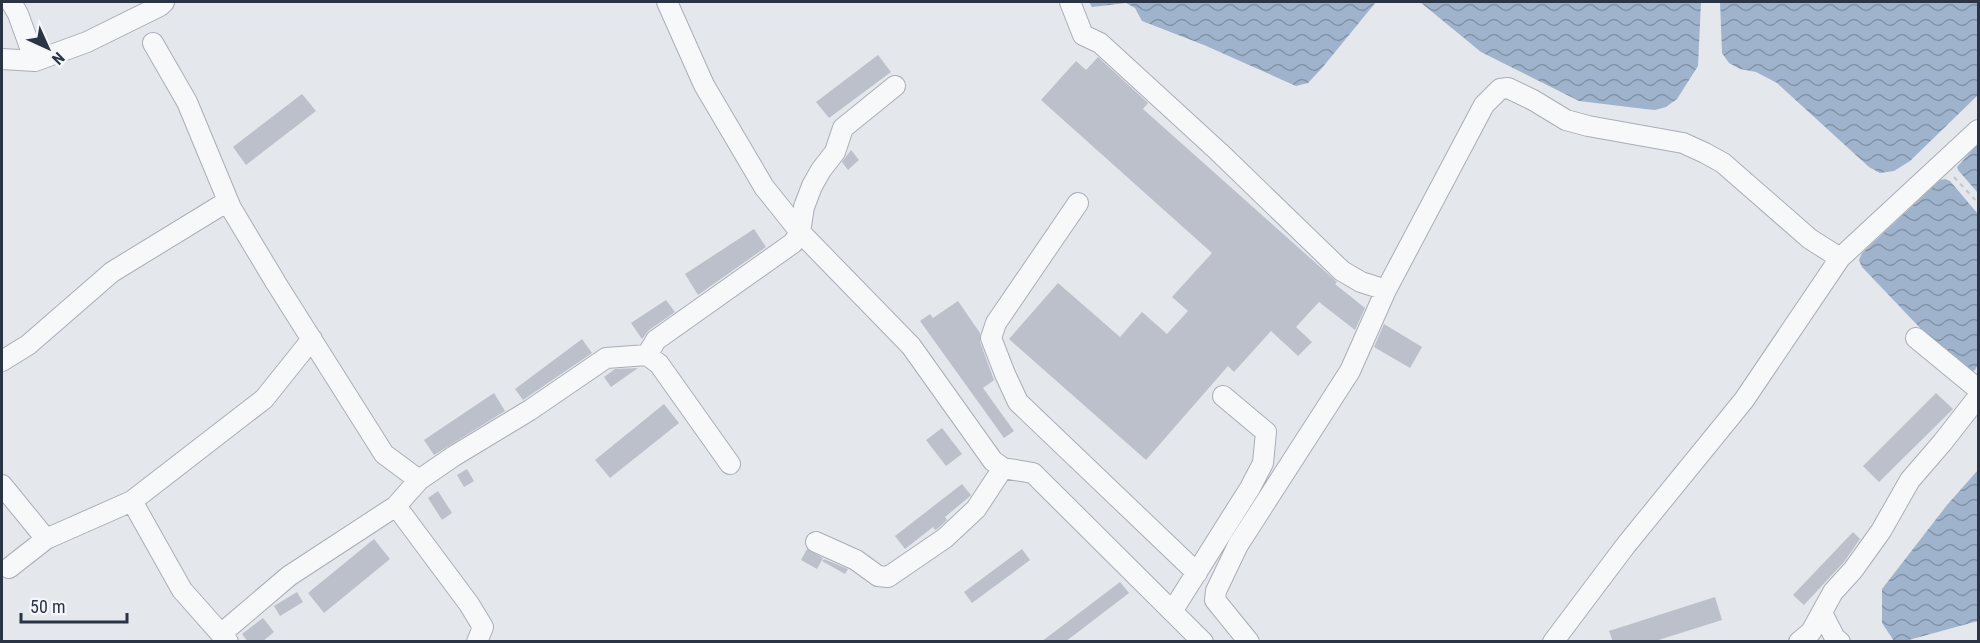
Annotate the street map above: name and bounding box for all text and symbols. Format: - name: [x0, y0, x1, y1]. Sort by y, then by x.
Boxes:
- north arrow: [18, 18, 78, 78]
- text: N: [48, 48, 68, 68]
- scale bar: [21, 586, 128, 624]
- text: 50 m: [30, 596, 65, 617]

